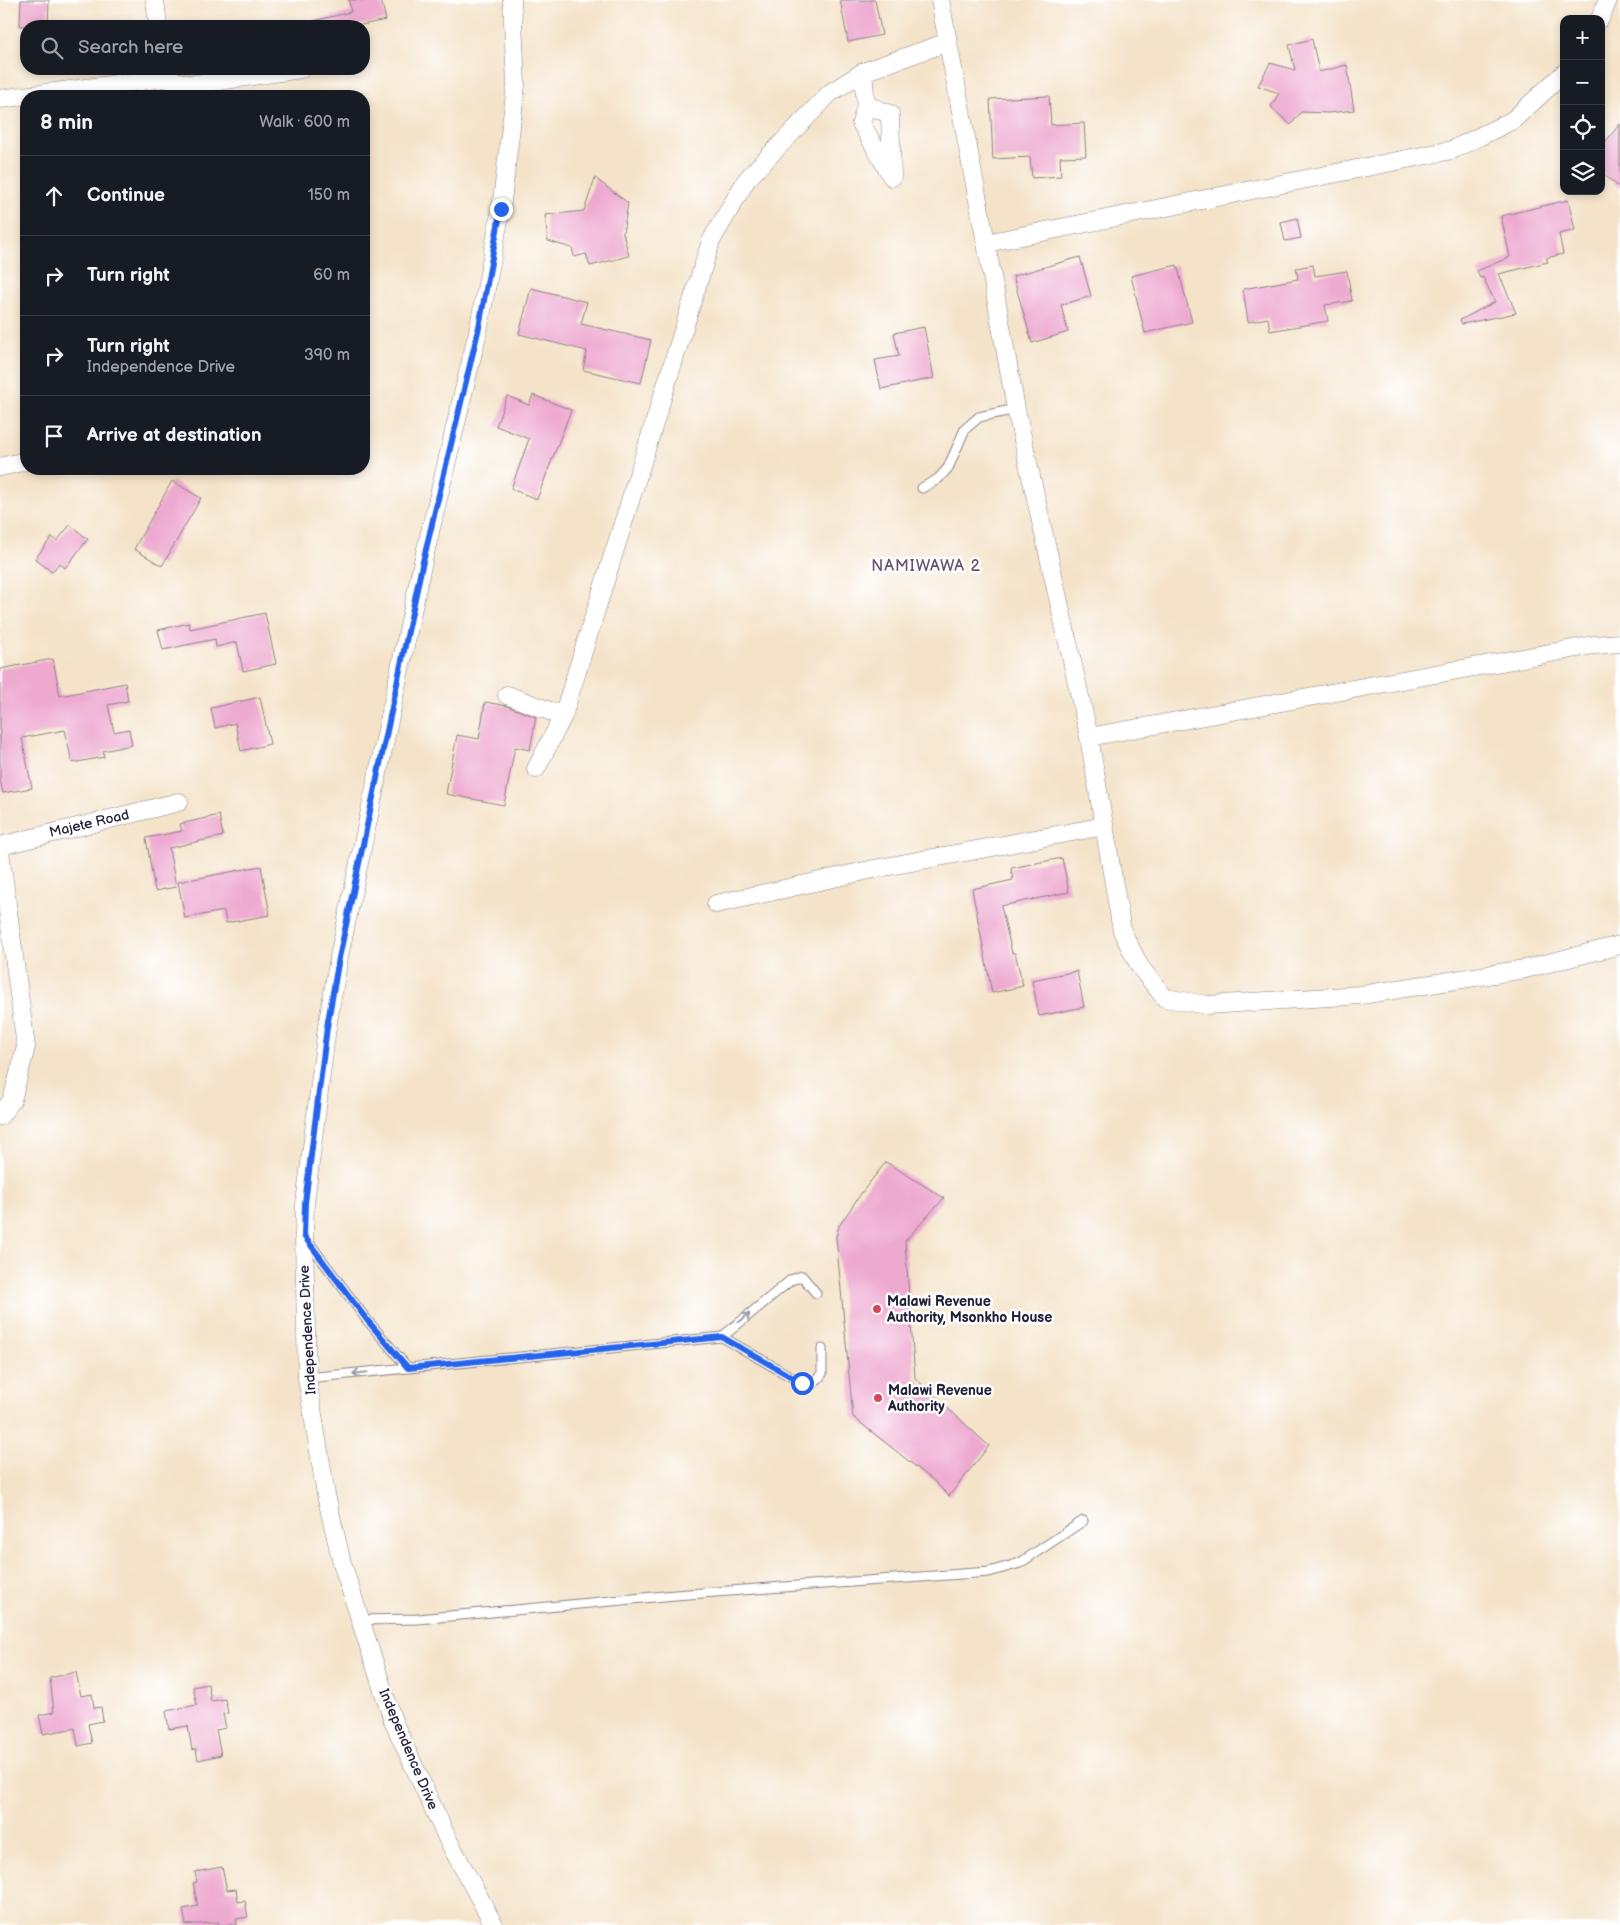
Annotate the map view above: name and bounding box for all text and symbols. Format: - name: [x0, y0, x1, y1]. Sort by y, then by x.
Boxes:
- map controls: [1560, 15, 1605, 195]
- button: +: [1560, 15, 1605, 60]
- search box: [20, 20, 370, 75]
- icon: search: [38, 34, 66, 62]
- text: Search here: [78, 36, 183, 59]
- button: −: [1560, 60, 1605, 105]
- button: locate: [1560, 105, 1605, 150]
- text: 8 min: [40, 110, 93, 135]
- text: Walk · 600 m: [259, 113, 350, 132]
- button: layers: [1560, 150, 1605, 195]
- icon: ahead: [40, 182, 68, 210]
- text: Continue: [87, 184, 165, 207]
- text: 150 m: [308, 186, 350, 205]
- route end: [490, 198, 513, 221]
- icon: right: [40, 262, 68, 290]
- text: Turn right: [87, 264, 170, 287]
- text: 60 m: [313, 266, 350, 285]
- text: Turn right: [87, 335, 170, 358]
- icon: right: [40, 342, 68, 370]
- text: 390 m: [304, 346, 350, 365]
- text: Independence Drive: [87, 358, 235, 377]
- icon: arrive: [40, 422, 68, 450]
- text: Arrive at destination: [87, 424, 262, 447]
- district label: NAMIWAWA 2: [871, 557, 981, 576]
- street label: Majete Road: [48, 806, 131, 841]
- street label: Independence Drive: [296, 1265, 319, 1395]
- place label: Malawi Revenue Authority, Msonkho House: [886, 1293, 1052, 1326]
- marker: Malawi Revenue Authority, Msonkho House: [871, 1303, 883, 1315]
- one-way arrow: [737, 1313, 750, 1324]
- one-way arrow: [352, 1368, 368, 1378]
- route start: [791, 1372, 814, 1395]
- place label: Malawi Revenue Authority: [887, 1382, 992, 1415]
- marker: Malawi Revenue Authority: [872, 1392, 884, 1404]
- street label: Independence Drive: [375, 1686, 442, 1812]

